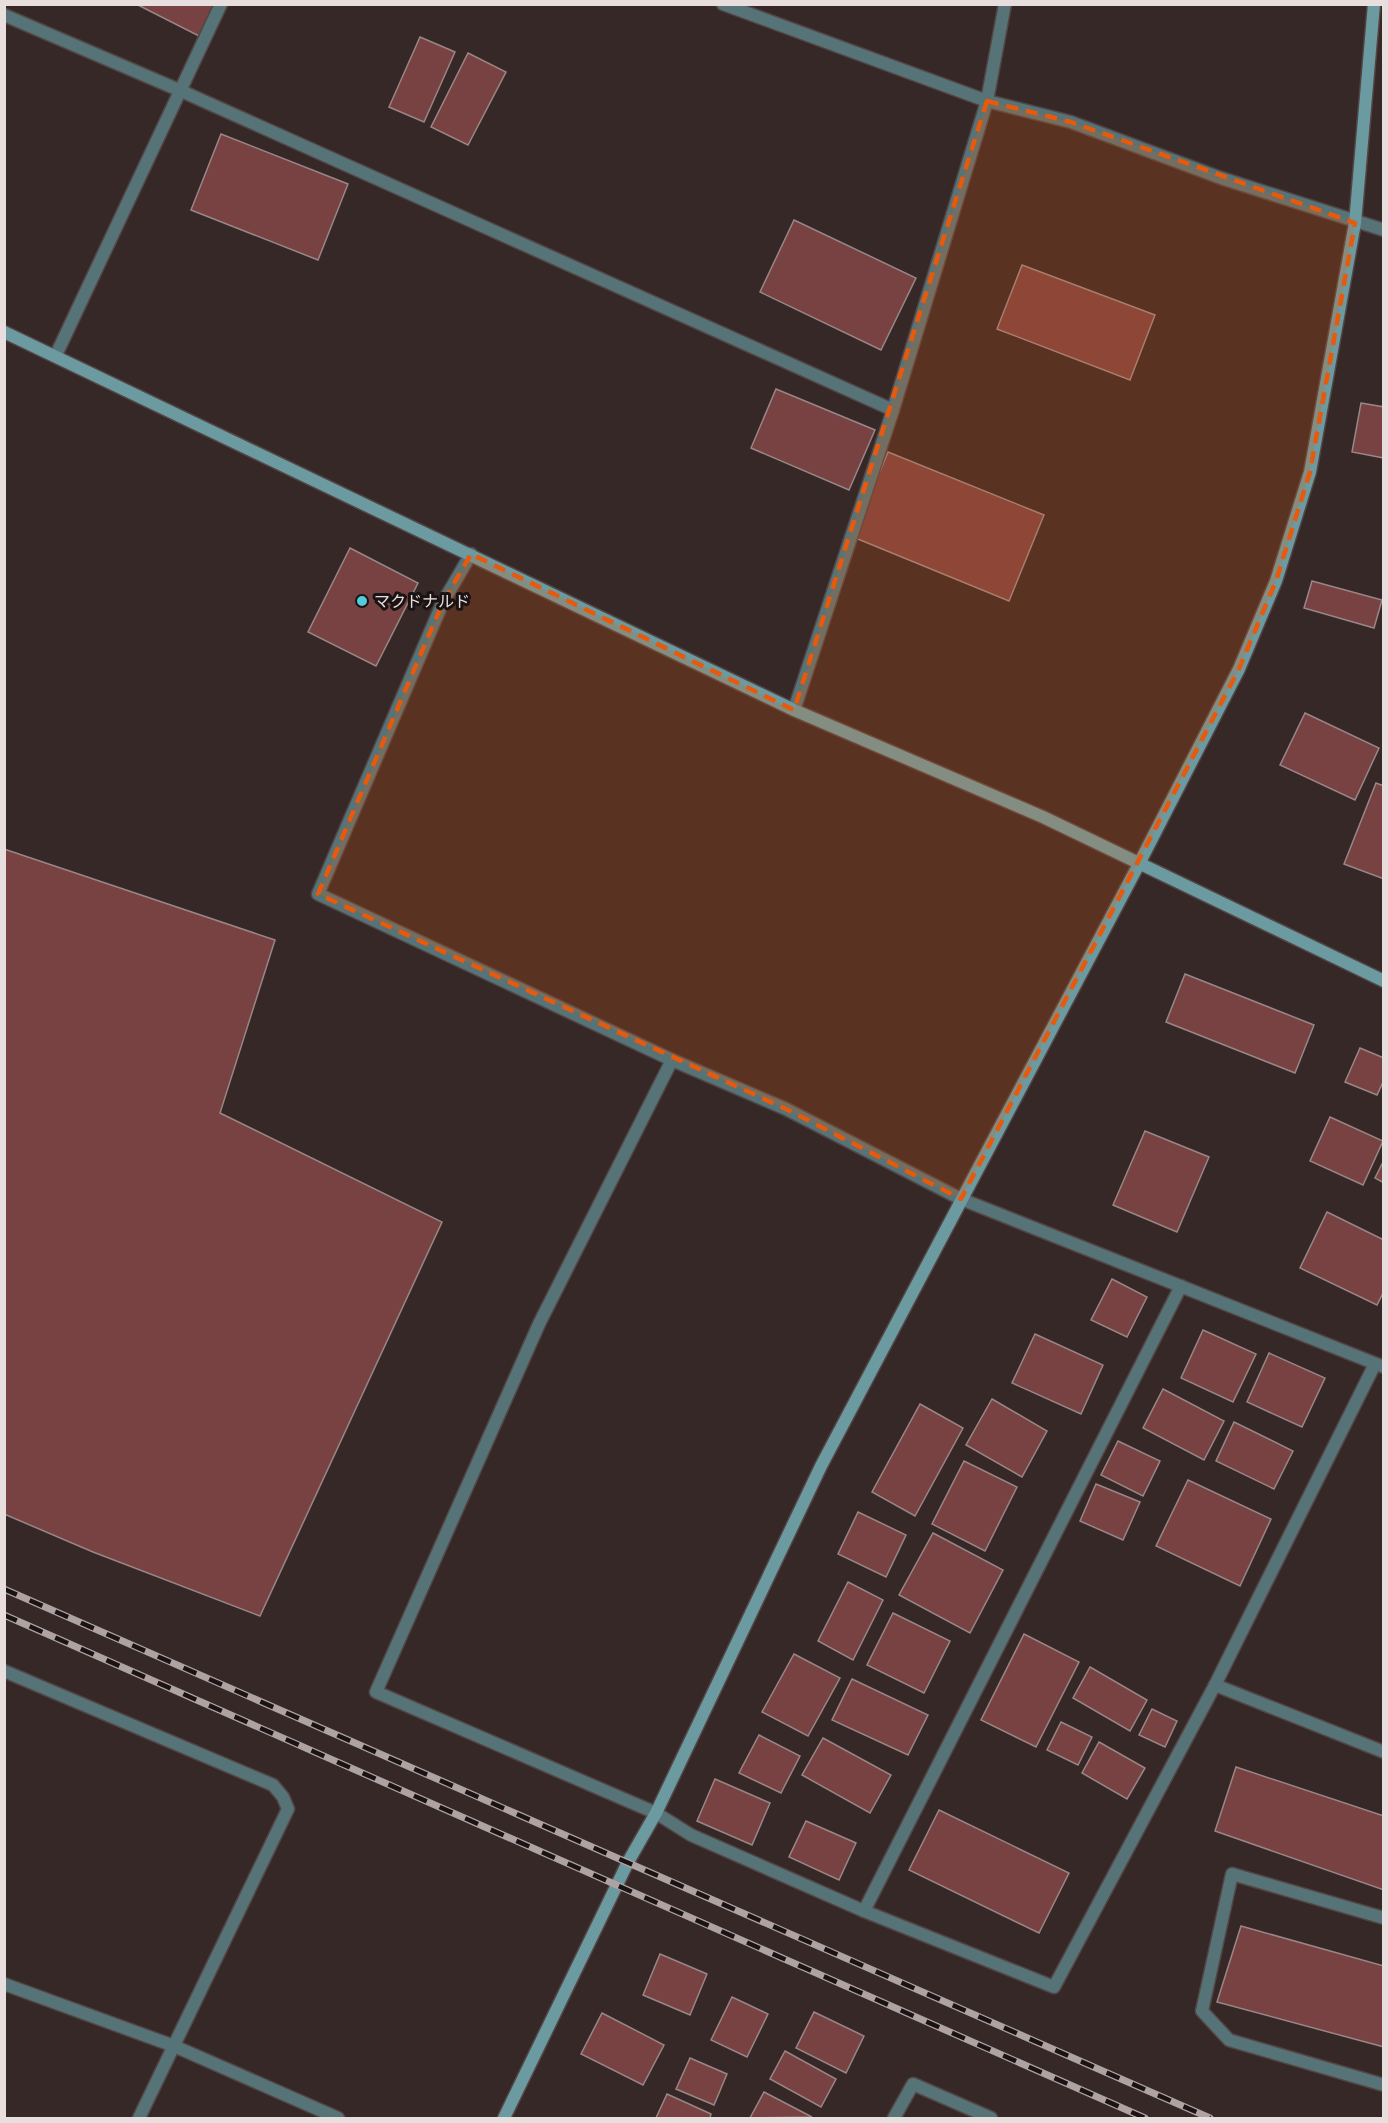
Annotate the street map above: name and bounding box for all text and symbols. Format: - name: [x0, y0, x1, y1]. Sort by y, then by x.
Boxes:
- place label: マクドナルド: [374, 593, 470, 610]
- marker: マクドナルド: [355, 594, 369, 608]

